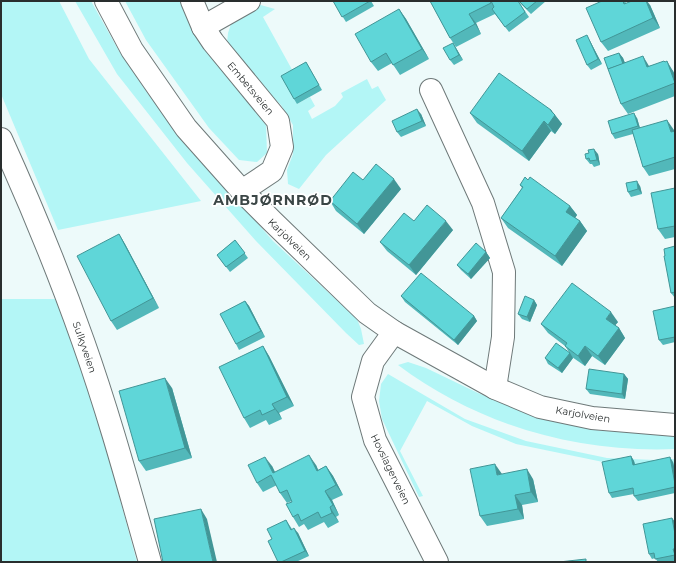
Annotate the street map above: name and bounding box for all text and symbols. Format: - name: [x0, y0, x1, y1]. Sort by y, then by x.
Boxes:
- street label: Embetsveien: [225, 59, 277, 118]
- district label: AMBJØRNRØD: [212, 191, 333, 209]
- street label: Karjolveien: [265, 215, 314, 263]
- street label: Sulkyveien: [70, 320, 99, 375]
- street label: Karjolveien: [555, 403, 611, 426]
- street label: Hovslagerveien: [368, 432, 413, 507]

